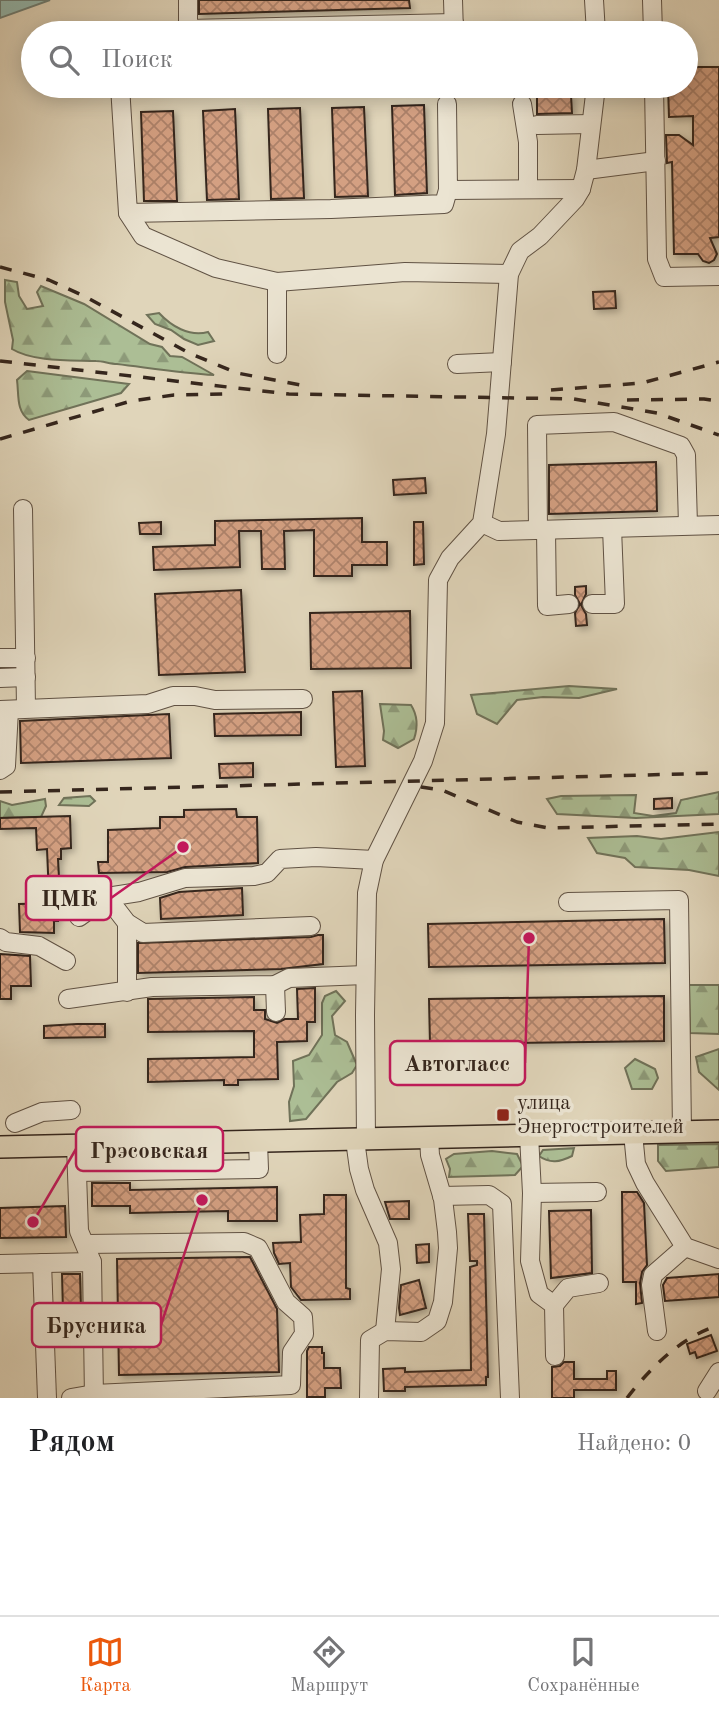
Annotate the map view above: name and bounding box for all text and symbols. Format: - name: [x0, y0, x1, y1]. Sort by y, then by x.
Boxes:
- search box: [21, 21, 698, 98]
- icon: search: [45, 41, 83, 79]
- text: Поиск: [101, 47, 173, 73]
- callout: ЦМК: [26, 876, 111, 920]
- text: ЦМК: [41, 888, 97, 911]
- callout: Автогласс: [390, 1041, 525, 1085]
- text: Автогласс: [404, 1053, 510, 1076]
- place label: улица Энергостроителей: [517, 1093, 684, 1138]
- marker: улица Энергостроителей: [495, 1107, 511, 1123]
- callout: Грэсовская: [76, 1127, 223, 1171]
- text: Грэсовская: [90, 1140, 208, 1163]
- callout: Брусника: [32, 1303, 161, 1347]
- text: Брусника: [46, 1315, 147, 1338]
- text: Рядом: [28, 1428, 115, 1458]
- text: Найдено: 0: [577, 1432, 691, 1455]
- tab: Карта: [80, 1633, 131, 1698]
- tab: Маршрут: [290, 1633, 368, 1698]
- tab: Сохранённые: [527, 1633, 639, 1698]

